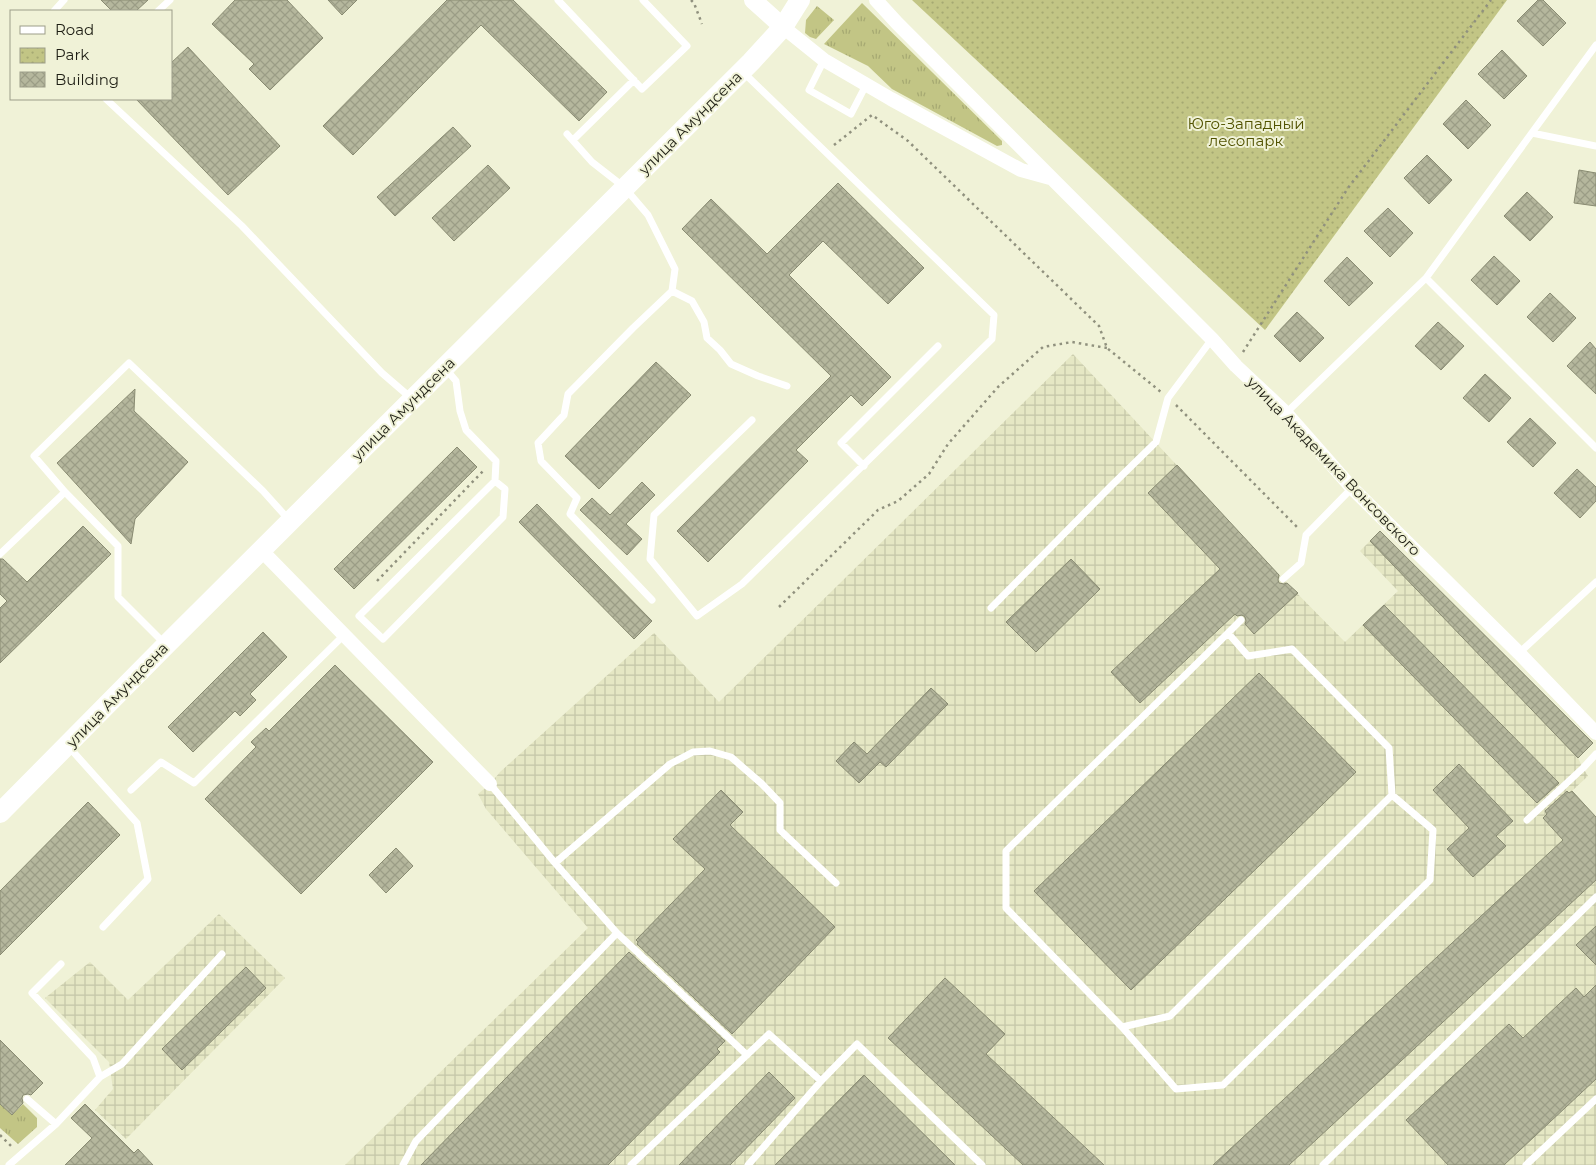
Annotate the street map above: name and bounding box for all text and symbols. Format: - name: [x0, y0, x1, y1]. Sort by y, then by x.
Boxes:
- legend: [10, 10, 172, 100]
- text: Road: [55, 20, 94, 39]
- text: Park: [55, 45, 89, 64]
- street label: улица Амундсена: [634, 67, 746, 179]
- text: Building: [55, 70, 119, 89]
- park label: Юго-Западный лесопарк: [1187, 114, 1305, 150]
- street label: улица Амундсена: [347, 353, 459, 465]
- street label: улица Академика Вонсовского: [1242, 372, 1425, 560]
- street label: улица Амундсена: [61, 639, 172, 752]

